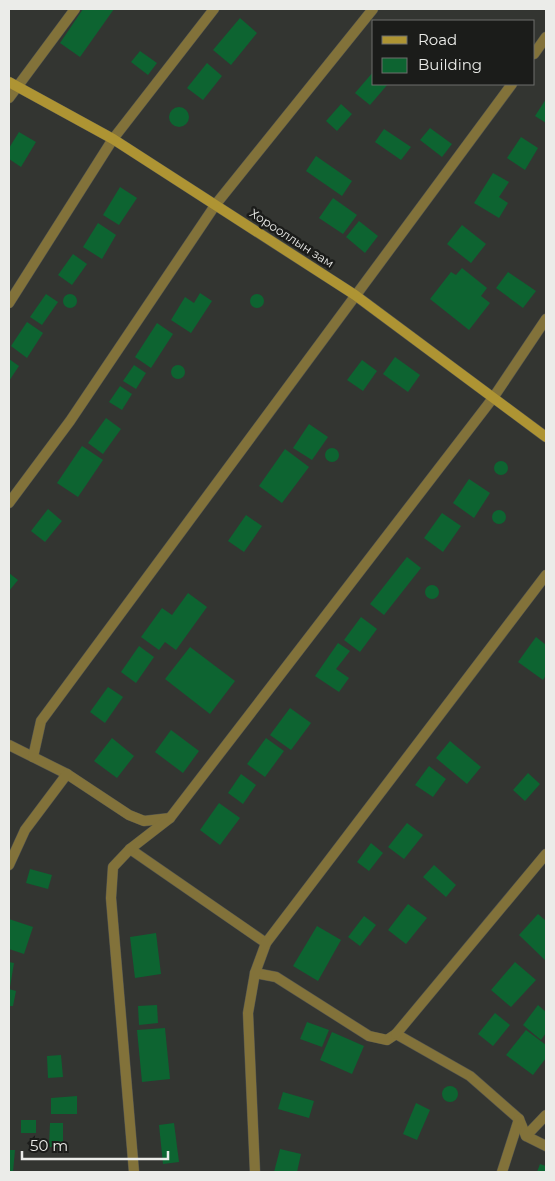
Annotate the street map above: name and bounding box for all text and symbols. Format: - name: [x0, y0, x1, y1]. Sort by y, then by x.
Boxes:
- legend: [372, 20, 535, 85]
- text: Road: [418, 30, 457, 49]
- text: Building: [418, 55, 482, 74]
- street label: Хорооллын зам: [247, 205, 337, 271]
- scale bar: [22, 1128, 169, 1160]
- text: 50 m: [30, 1136, 68, 1155]

